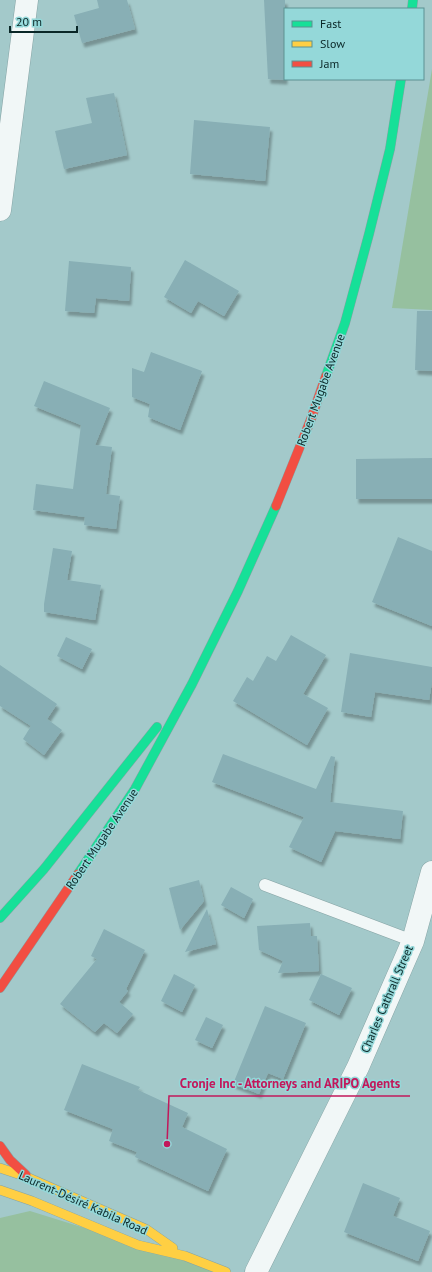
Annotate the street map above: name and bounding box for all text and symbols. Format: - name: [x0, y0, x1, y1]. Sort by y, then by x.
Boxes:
- scale bar: [10, 8, 77, 34]
- legend: [284, 8, 424, 80]
- text: 20 m: [16, 14, 42, 29]
- text: Fast: [320, 16, 341, 31]
- text: Slow: [320, 36, 345, 51]
- text: Jam: [319, 56, 339, 71]
- street label: Robert Mugabe Avenue: [293, 332, 348, 448]
- street label: Robert Mugabe Avenue: [62, 785, 141, 892]
- street label: Charles Cathrall Street: [357, 943, 416, 1055]
- callout: Cronje Inc - Attorneys and ARIPO Agents: [169, 1071, 410, 1096]
- text: Cronje Inc - Attorneys and ARIPO Agents: [180, 1075, 401, 1092]
- street label: Laurent-Désiré Kabila Road: [16, 1167, 150, 1238]

